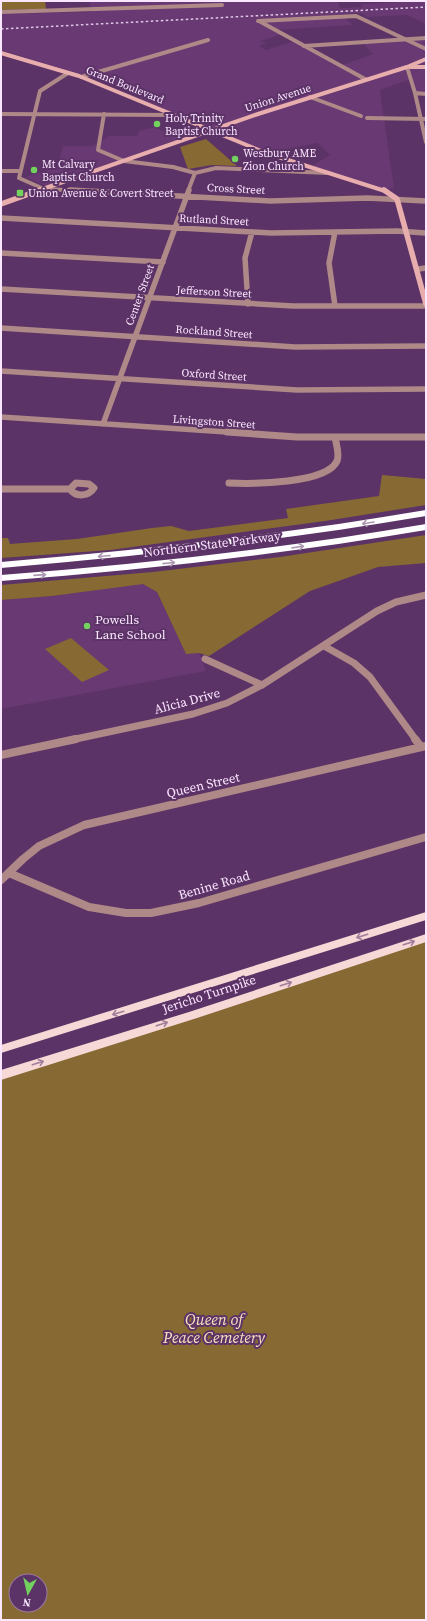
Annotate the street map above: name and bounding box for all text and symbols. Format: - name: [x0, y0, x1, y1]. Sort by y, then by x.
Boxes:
- street label: Grand Boulevard: [84, 63, 167, 108]
- street label: Union Avenue: [243, 80, 313, 116]
- place label: Holy Trinity Baptist Church: [165, 111, 238, 139]
- marker: Holy Trinity Baptist Church: [152, 119, 162, 129]
- place label: Westbury AME Zion Church: [243, 146, 316, 174]
- marker: Westbury AME Zion Church: [230, 154, 240, 164]
- place label: Mt Calvary Baptist Church: [42, 157, 115, 185]
- marker: Mt Calvary Baptist Church: [29, 165, 39, 175]
- street label: Cross Street: [207, 180, 266, 198]
- place label: Union Avenue & Covert Street: [28, 186, 174, 201]
- marker: Union Avenue & Covert Street: [15, 188, 25, 198]
- street label: Rutland Street: [179, 211, 250, 229]
- street label: Center Street: [122, 262, 158, 328]
- street label: Jefferson Street: [175, 282, 252, 301]
- street label: Rockland Street: [175, 322, 253, 342]
- street label: Oxford Street: [181, 365, 247, 385]
- street label: Livingston Street: [172, 412, 256, 432]
- one-way arrow: [362, 519, 375, 527]
- street label: Northern State Parkway: [142, 527, 282, 561]
- one-way arrow: [291, 543, 304, 551]
- one-way arrow: [98, 552, 111, 559]
- one-way arrow: [162, 559, 175, 566]
- one-way arrow: [33, 572, 46, 579]
- place label: Powells Lane School: [95, 611, 166, 643]
- marker: Powells Lane School: [82, 621, 92, 631]
- street label: Alicia Drive: [152, 684, 222, 718]
- street label: Queen Street: [165, 768, 242, 802]
- street label: Benine Road: [176, 867, 252, 903]
- one-way arrow: [356, 933, 369, 940]
- one-way arrow: [403, 939, 416, 946]
- street label: Jericho Turnpike: [159, 971, 258, 1018]
- one-way arrow: [279, 980, 292, 987]
- one-way arrow: [111, 1010, 124, 1017]
- one-way arrow: [155, 1020, 168, 1027]
- one-way arrow: [32, 1059, 44, 1067]
- park label: Queen of Peace Cemetery: [162, 1308, 265, 1348]
- north arrow: [8, 1573, 48, 1613]
- text: N: [22, 1594, 32, 1610]

